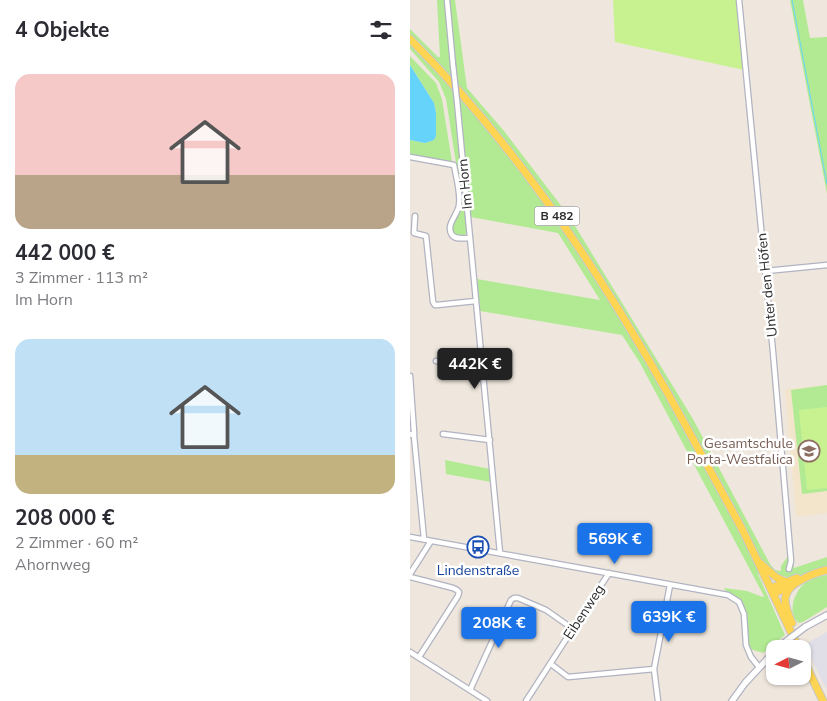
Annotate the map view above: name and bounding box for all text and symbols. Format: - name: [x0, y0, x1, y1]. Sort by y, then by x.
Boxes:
- text: 4 Objekte: [15, 16, 109, 44]
- icon: filters: [367, 16, 395, 44]
- icon: home: [160, 107, 250, 197]
- street label: Im Horn: [453, 158, 477, 210]
- road number: B 482: [534, 207, 580, 226]
- street label: Unter den Höfen: [752, 232, 782, 338]
- text: 442 000 €: [15, 239, 115, 267]
- text: 3 Zimmer · 113 m²: [15, 267, 148, 289]
- text: Im Horn: [15, 289, 73, 311]
- pin: 442K €: [434, 348, 516, 390]
- text: 442K €: [448, 353, 502, 375]
- icon: home: [160, 372, 250, 462]
- place label: Gesamtschule Porta-Westfalica: [687, 434, 793, 469]
- school or university icon: Gesamtschule Porta-Westfalica: [797, 439, 821, 463]
- text: 208 000 €: [15, 504, 115, 532]
- pin: 569K €: [574, 522, 656, 565]
- text: 569K €: [588, 528, 642, 550]
- text: 2 Zimmer · 60 m²: [15, 532, 138, 554]
- bus stop icon: Lindenstraße: [466, 535, 490, 559]
- text: Ahornweg: [15, 554, 91, 576]
- place label: Lindenstraße: [437, 561, 519, 580]
- street label: Eibenweg: [559, 581, 609, 643]
- pin: 639K €: [628, 600, 710, 643]
- pin: 208K €: [458, 606, 540, 649]
- text: 639K €: [642, 606, 696, 628]
- text: 208K €: [472, 612, 526, 634]
- north arrow: [766, 640, 811, 685]
- map controls: [766, 640, 811, 685]

